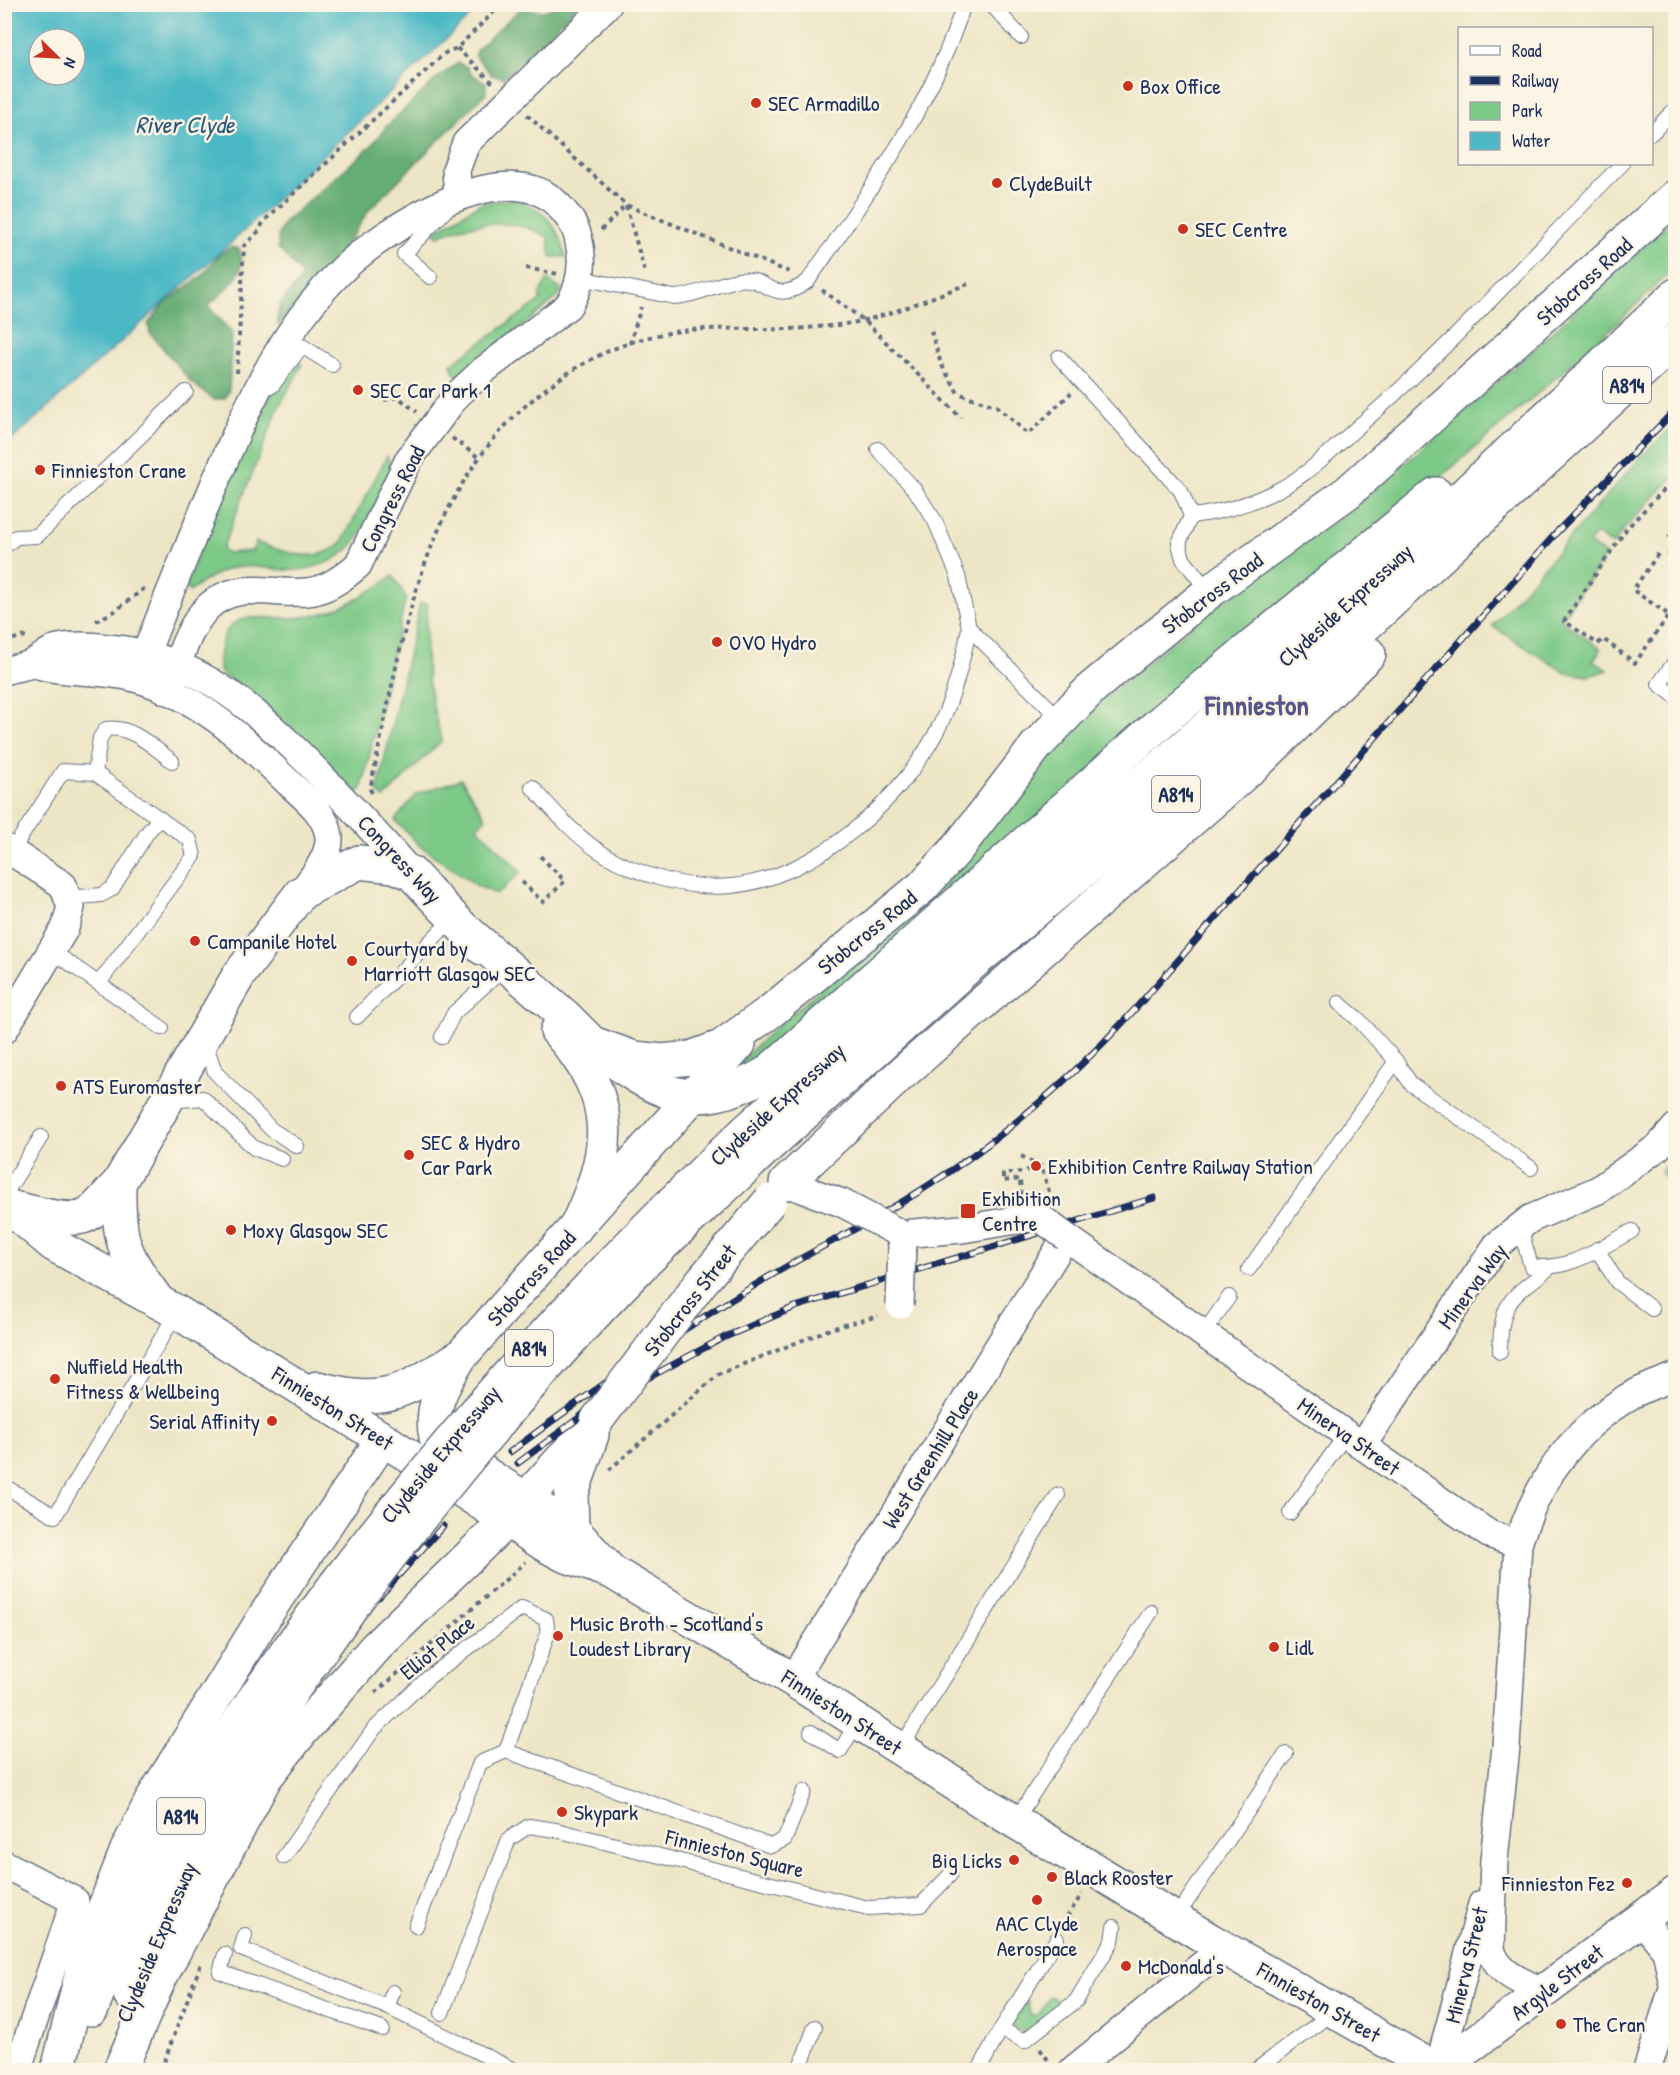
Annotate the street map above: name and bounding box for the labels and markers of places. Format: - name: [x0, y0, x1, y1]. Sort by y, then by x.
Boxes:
- place label: Box Office: [1140, 71, 1221, 101]
- marker: Box Office: [1121, 79, 1135, 93]
- place label: SEC Armadillo: [768, 88, 880, 118]
- marker: SEC Armadillo: [749, 96, 763, 110]
- place label: ClydeBuilt: [1009, 168, 1092, 198]
- marker: ClydeBuilt: [990, 176, 1004, 190]
- place label: SEC Centre: [1195, 214, 1288, 244]
- marker: SEC Centre: [1176, 222, 1190, 236]
- place label: SEC Car Park 1: [370, 375, 491, 405]
- marker: SEC Car Park 1: [351, 383, 365, 397]
- place label: Finnieston Crane: [51, 455, 187, 485]
- marker: Finnieston Crane: [33, 463, 47, 477]
- place label: OVO Hydro: [729, 627, 817, 657]
- marker: OVO Hydro: [710, 635, 724, 649]
- place label: Campanile Hotel: [207, 926, 337, 956]
- place label: Courtyard by Marriott Glasgow SEC: [364, 933, 536, 988]
- marker: Campanile Hotel: [188, 934, 202, 948]
- marker: Courtyard by Marriott Glasgow SEC: [345, 954, 359, 968]
- place label: ATS Euromaster: [73, 1071, 202, 1101]
- marker: ATS Euromaster: [54, 1079, 68, 1093]
- place label: SEC & Hydro Car Park: [421, 1127, 520, 1182]
- marker: SEC & Hydro Car Park: [402, 1148, 416, 1162]
- place label: Exhibition Centre Railway Station: [1048, 1151, 1313, 1181]
- marker: Exhibition Centre Railway Station: [1029, 1159, 1043, 1173]
- place label: Exhibition Centre: [982, 1183, 1061, 1238]
- marker: Exhibition Centre: [959, 1202, 977, 1220]
- place label: Moxy Glasgow SEC: [243, 1215, 388, 1245]
- marker: Moxy Glasgow SEC: [224, 1223, 238, 1237]
- place label: Nuffield Health Fitness & Wellbeing: [66, 1351, 219, 1406]
- marker: Nuffield Health Fitness & Wellbeing: [48, 1372, 62, 1386]
- place label: Serial Affinity: [149, 1406, 260, 1436]
- marker: Serial Affinity: [265, 1414, 279, 1428]
- place label: Music Broth - Scotland's Loudest Library: [570, 1608, 763, 1663]
- marker: Music Broth - Scotland's Loudest Library: [551, 1629, 565, 1643]
- place label: Lidl: [1286, 1632, 1314, 1662]
- marker: Lidl: [1267, 1640, 1281, 1654]
- place label: Skypark: [574, 1797, 638, 1827]
- marker: Skypark: [555, 1805, 569, 1819]
- place label: Big Licks: [932, 1845, 1002, 1875]
- marker: Big Licks: [1007, 1853, 1021, 1867]
- place label: Black Rooster: [1064, 1862, 1174, 1892]
- place label: Finnieston Fez: [1501, 1868, 1615, 1898]
- marker: Black Rooster: [1045, 1870, 1059, 1884]
- marker: Finnieston Fez: [1620, 1876, 1634, 1890]
- marker: AAC Clyde Aerospace: [1030, 1893, 1044, 1907]
- place label: AAC Clyde Aerospace: [995, 1908, 1079, 1963]
- place label: McDonald's: [1138, 1951, 1224, 1981]
- marker: McDonald's: [1119, 1959, 1133, 1973]
- place label: The Cran: [1573, 2009, 1645, 2039]
- marker: The Cran: [1554, 2017, 1568, 2031]

